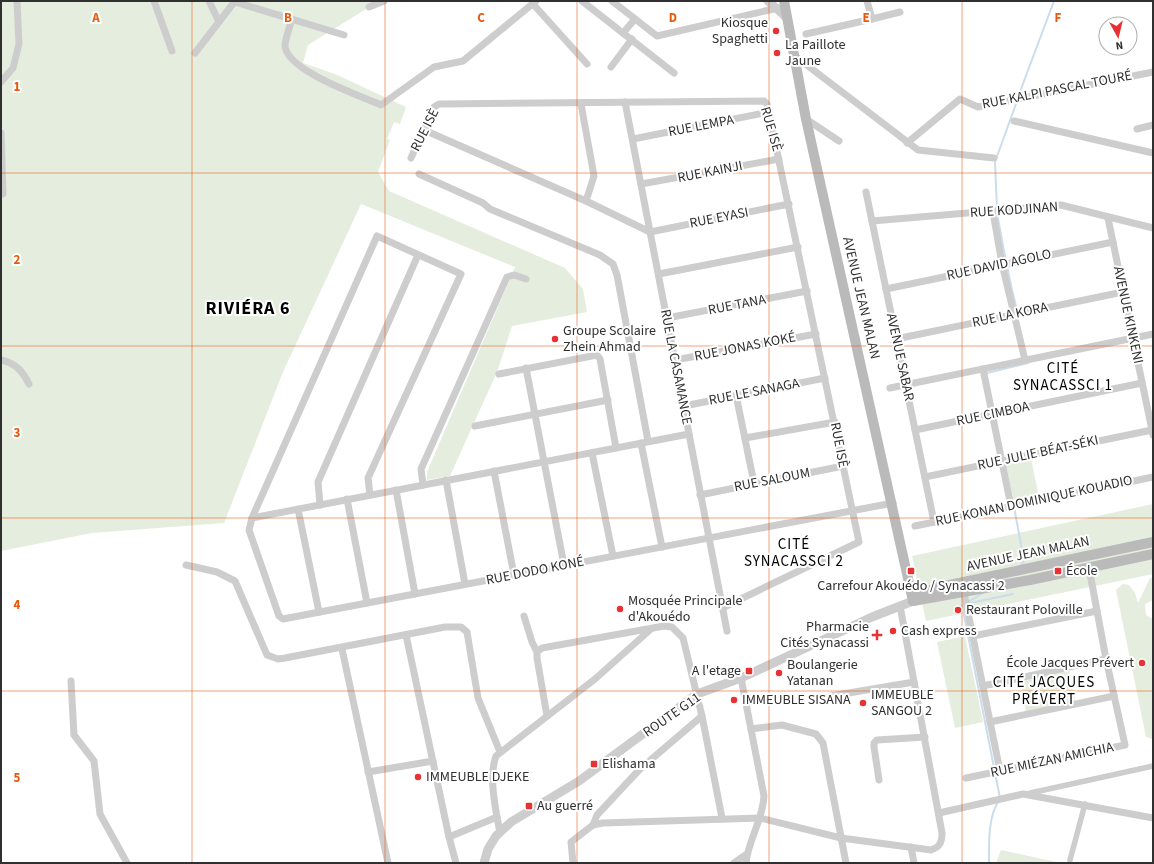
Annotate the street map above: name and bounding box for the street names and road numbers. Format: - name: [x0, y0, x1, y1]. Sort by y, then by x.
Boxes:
- street label: RUE KALPI PASCAL TOURÉ: [980, 66, 1134, 114]
- street label: RUE ISÈ: [755, 104, 787, 154]
- street label: RUE ISÈ: [406, 105, 444, 155]
- street label: RUE LEMPA: [666, 110, 736, 142]
- street label: RUE KAINJI: [676, 156, 744, 188]
- street label: RUE KODJINAN: [969, 197, 1059, 223]
- street label: RUE EYASI: [688, 202, 750, 234]
- street label: AVENUE JEAN MALAN: [837, 235, 885, 361]
- street label: RUE DAVID AGOLO: [945, 244, 1053, 286]
- street label: AVENUE KINKENI: [1108, 264, 1148, 366]
- street label: RUE TANA: [706, 290, 768, 320]
- street label: RUE LA KORA: [970, 297, 1050, 333]
- street label: RUE LA CASAMANCE: [655, 308, 697, 426]
- street label: AVENUE SABAR: [881, 311, 919, 403]
- street label: RUE JONAS KOKÉ: [693, 327, 797, 367]
- street label: RUE LE SANAGA: [707, 373, 801, 411]
- street label: RUE CIMBOA: [955, 396, 1032, 431]
- street label: RUE ISÈ: [825, 421, 853, 469]
- street label: RUE JULIE BÉAT-SÉKI: [976, 430, 1100, 476]
- street label: RUE SALOUM: [732, 463, 812, 497]
- street label: RUE KONAN DOMINIQUE KOUADIO: [934, 470, 1134, 532]
- street label: AVENUE JEAN MALAN: [965, 531, 1091, 577]
- street label: RUE DODO KONÉ: [484, 552, 586, 590]
- street label: ROUTE G11: [639, 688, 705, 742]
- street label: RUE MIÉZAN AMICHIA: [989, 737, 1116, 783]

